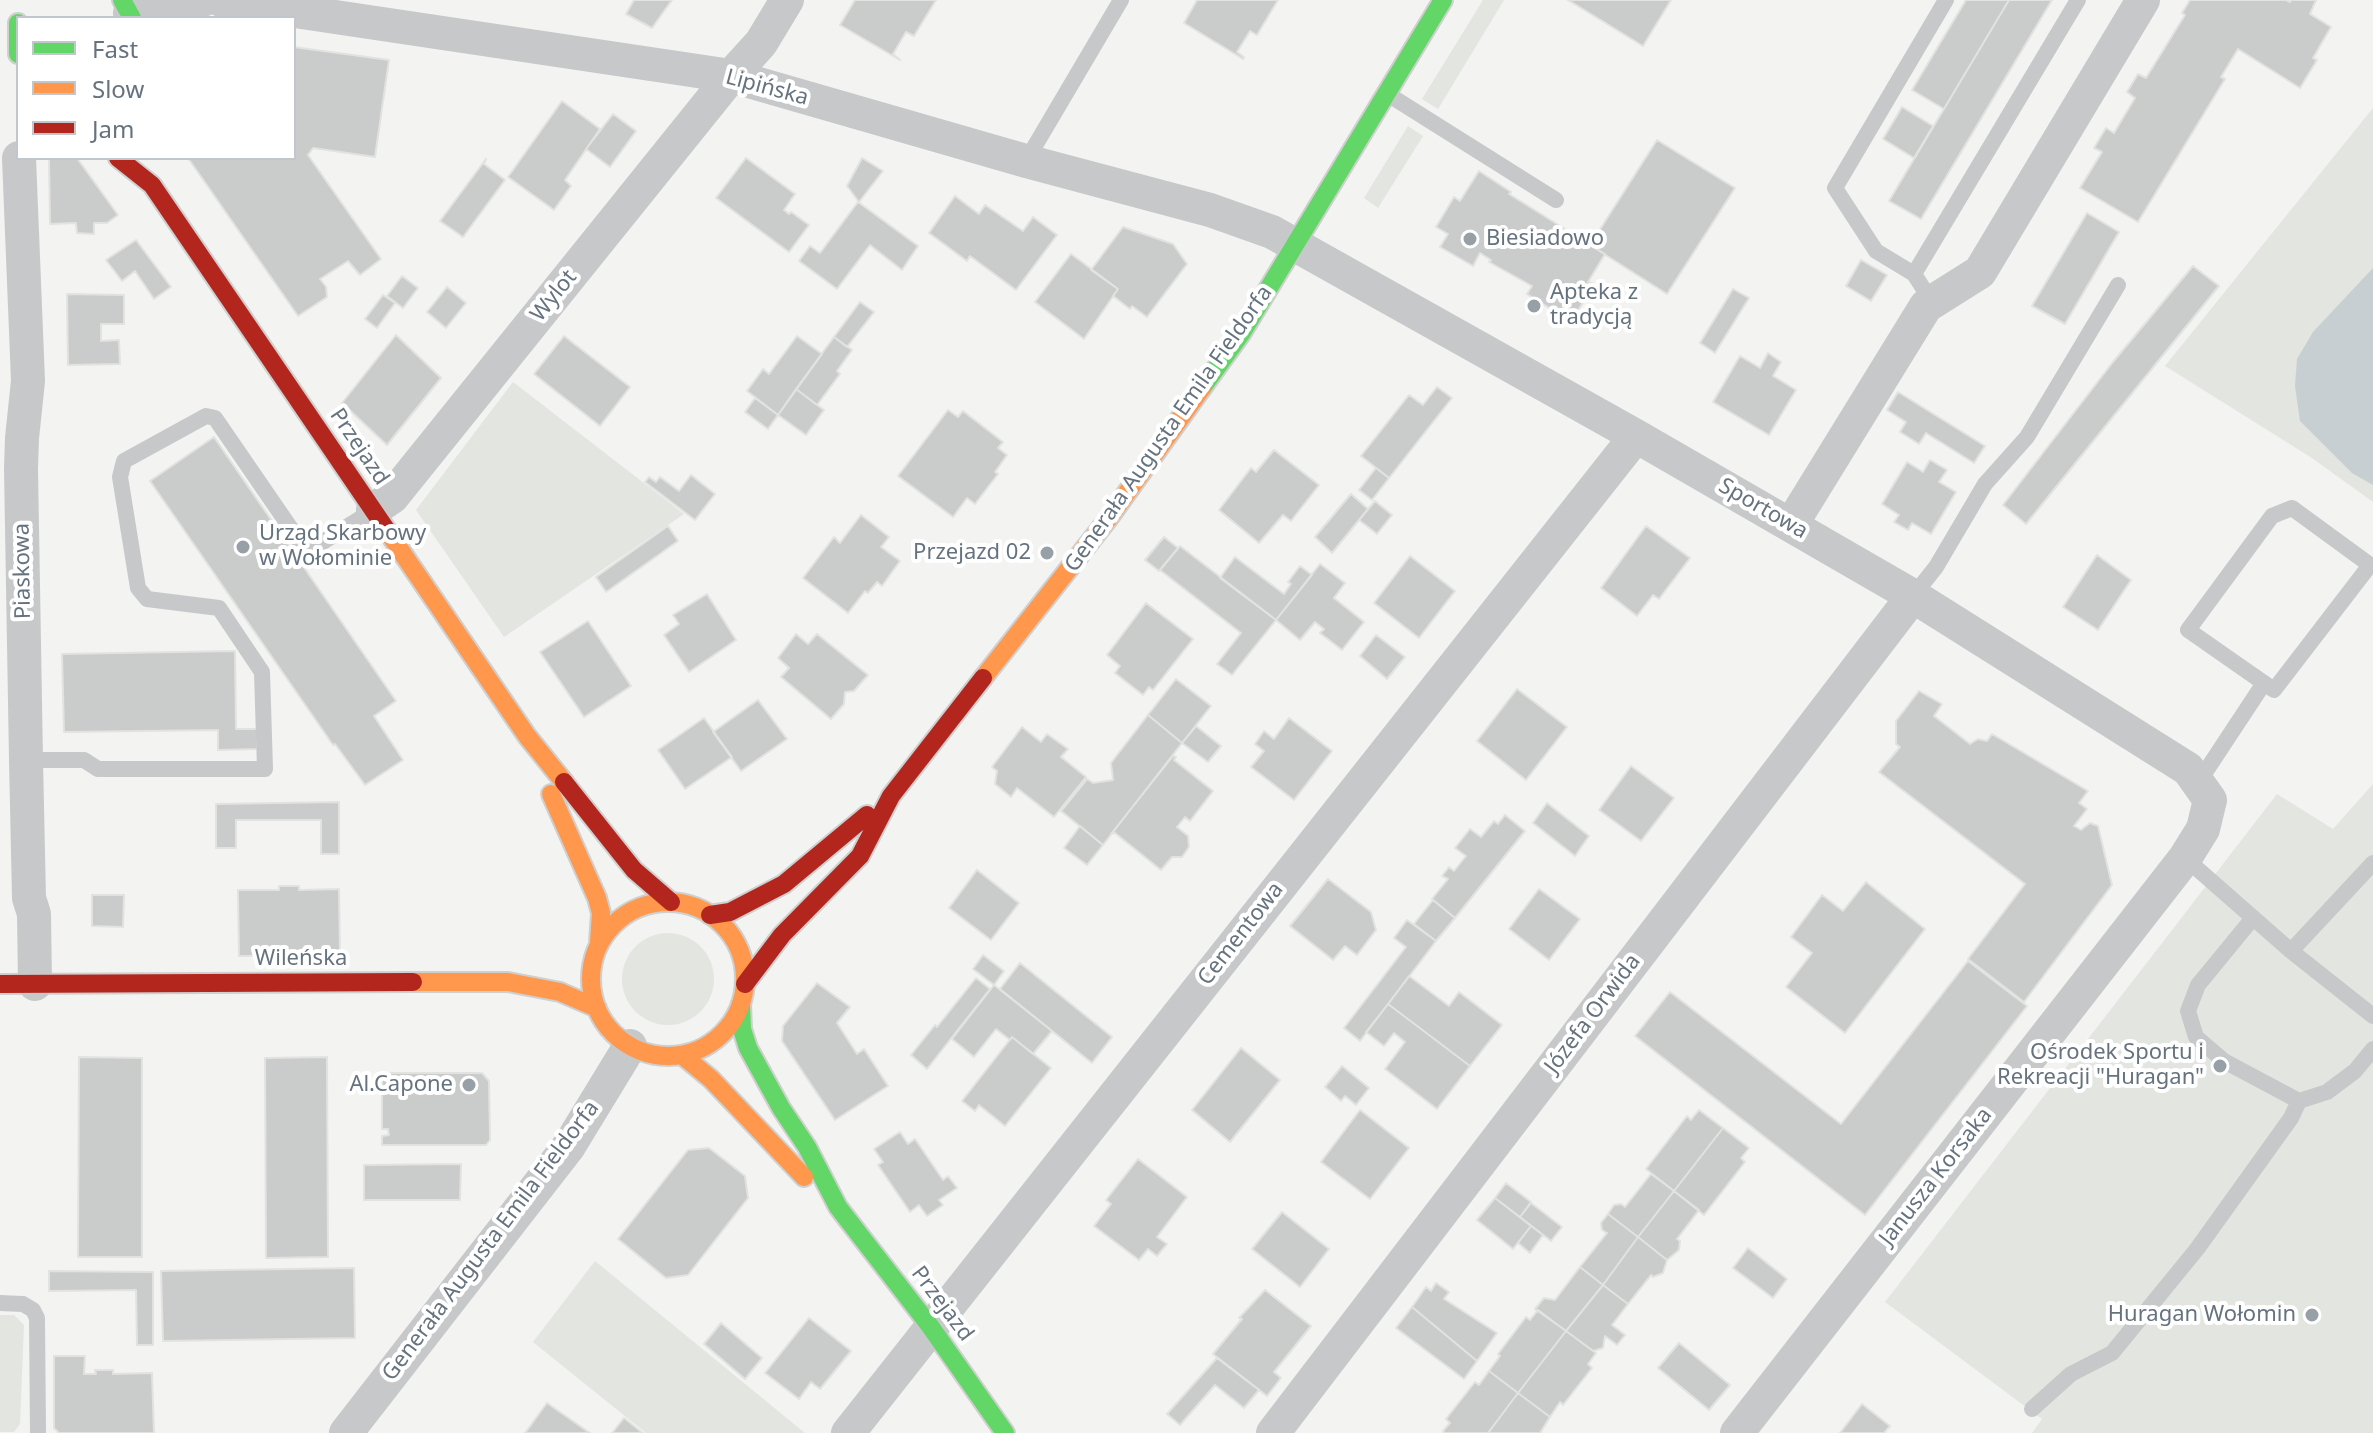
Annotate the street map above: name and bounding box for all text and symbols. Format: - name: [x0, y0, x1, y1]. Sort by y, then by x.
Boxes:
- legend: [16, 16, 296, 160]
- text: Fast: [92, 32, 138, 65]
- street label: Lipińska: [723, 64, 811, 112]
- text: Slow: [92, 72, 144, 105]
- text: Jam: [92, 112, 134, 145]
- place label: Biesiadowo: [1486, 226, 1604, 252]
- marker: Biesiadowo: [1461, 230, 1479, 248]
- street label: Wylot: [525, 265, 583, 327]
- place label: Apteka z tradycją: [1550, 280, 1638, 332]
- street label: Generała Augusta Emila Fieldorfa: [1060, 281, 1278, 577]
- marker: Apteka z tradycją: [1525, 297, 1543, 315]
- street label: Przejazd: [324, 404, 394, 490]
- street label: Sportowa: [1714, 473, 1812, 545]
- place label: Urząd Skarbowy w Wołominie: [259, 521, 426, 572]
- street label: Piaskowa: [9, 523, 37, 619]
- marker: Urząd Skarbowy w Wołominie: [234, 538, 252, 556]
- place label: Przejazd 02: [913, 540, 1031, 566]
- marker: Przejazd 02: [1038, 544, 1056, 562]
- street label: Cementowa: [1193, 877, 1289, 991]
- street label: Wileńska: [255, 946, 347, 972]
- street label: Józefa Orwida: [1540, 949, 1646, 1079]
- place label: Ośrodek Sportu i Rekreacji "Huragan": [1997, 1040, 2204, 1092]
- marker: Ośrodek Sportu i Rekreacji "Huragan": [2211, 1057, 2229, 1075]
- place label: Al.Capone: [349, 1072, 453, 1098]
- marker: Al.Capone: [460, 1076, 478, 1094]
- street label: Generała Augusta Emila Fieldorfa: [377, 1096, 605, 1386]
- street label: Janusza Korsaka: [1874, 1103, 1998, 1251]
- street label: Przejazd: [905, 1261, 979, 1347]
- place label: Huragan Wołomin: [2108, 1302, 2296, 1328]
- marker: Huragan Wołomin: [2303, 1306, 2321, 1324]

